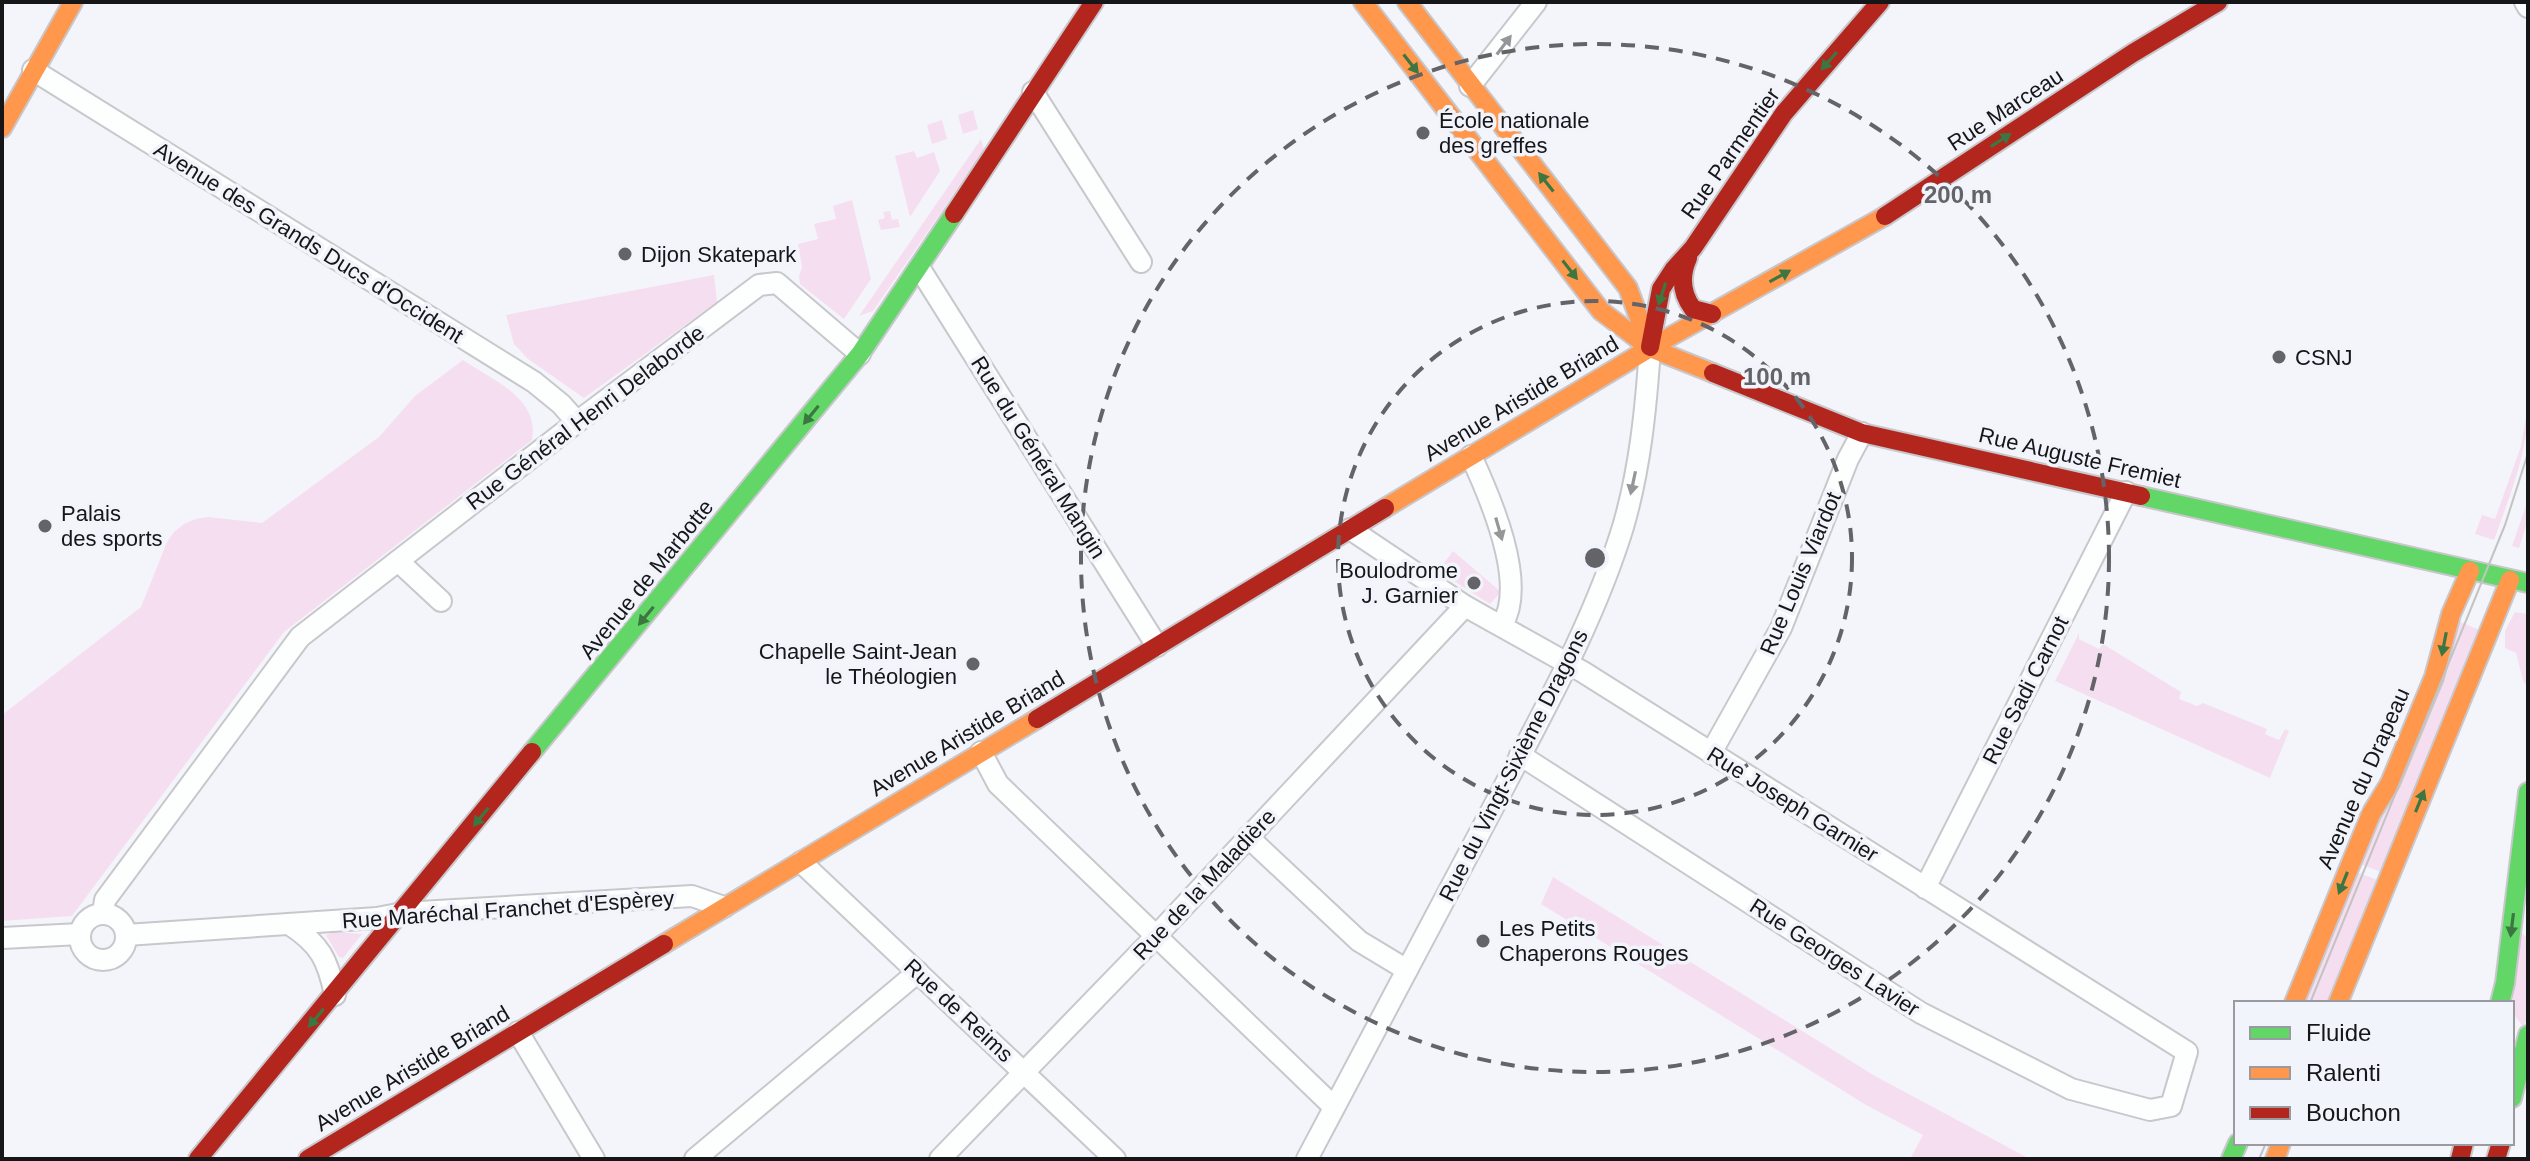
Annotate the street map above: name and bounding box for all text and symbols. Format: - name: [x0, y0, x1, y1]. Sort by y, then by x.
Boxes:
- one-way arrow: [1496, 34, 1512, 56]
- one-way arrow: [1821, 51, 1838, 71]
- one-way arrow: [1402, 54, 1419, 74]
- street label: Rue Marceau: [1943, 63, 2067, 156]
- street label: Rue Parmentier: [1676, 83, 1785, 224]
- place label: École nationale des greffes: [1439, 108, 1589, 158]
- marker: École nationale des greffes: [1414, 124, 1432, 142]
- one-way arrow: [1991, 133, 2012, 148]
- street label: Avenue des Grands Ducs d'Occident: [150, 137, 468, 348]
- one-way arrow: [1538, 172, 1554, 192]
- text: 200 m: [1924, 181, 1992, 208]
- place label: Dijon Skatepark: [641, 242, 797, 267]
- marker: Dijon Skatepark: [616, 245, 634, 263]
- one-way arrow: [1561, 260, 1577, 280]
- one-way arrow: [1769, 270, 1791, 284]
- one-way arrow: [1656, 282, 1668, 306]
- street label: Rue Général Henri Delaborde: [462, 320, 709, 515]
- street label: Avenue Aristide Briand: [1420, 330, 1623, 466]
- place label: CSNJ: [2295, 345, 2352, 370]
- marker: CSNJ: [2270, 348, 2288, 366]
- street label: Rue du Général Mangin: [966, 352, 1111, 563]
- text: 100 m: [1743, 363, 1811, 390]
- one-way arrow: [803, 405, 820, 425]
- street label: Rue Auguste Fremiet: [1976, 422, 2183, 493]
- one-way arrow: [1626, 471, 1639, 496]
- street label: Rue Louis Viardot: [1755, 488, 1846, 658]
- street label: Avenue de Marbotte: [574, 495, 718, 664]
- place label: Palais des sports: [61, 501, 163, 551]
- marker: Palais des sports: [36, 517, 54, 535]
- one-way arrow: [1493, 517, 1506, 541]
- centre of rings: [1581, 544, 1609, 572]
- place label: Boulodrome J. Garnier: [1339, 558, 1458, 608]
- marker: Boulodrome J. Garnier: [1465, 574, 1483, 592]
- one-way arrow: [638, 606, 655, 626]
- street label: Rue Sadi Carnot: [1977, 612, 2074, 768]
- street label: Rue du Vingt-Sixième Dragons: [1434, 625, 1593, 905]
- one-way arrow: [2437, 632, 2450, 657]
- place label: Chapelle Saint-Jean le Théologien: [759, 639, 957, 689]
- marker: Chapelle Saint-Jean le Théologien: [964, 655, 982, 673]
- street label: Avenue Aristide Briand: [866, 665, 1069, 801]
- street label: Avenue du Drapeau: [2312, 684, 2415, 873]
- street label: Rue Joseph Garnier: [1703, 742, 1883, 867]
- one-way arrow: [2413, 789, 2426, 813]
- street label: Rue de la Maladière: [1128, 804, 1281, 965]
- one-way arrow: [473, 807, 490, 827]
- one-way arrow: [2336, 871, 2349, 895]
- street label: Rue Maréchal Franchet d'Espèrey: [341, 885, 675, 934]
- street label: Rue Georges Lavier: [1745, 893, 1924, 1022]
- one-way arrow: [2506, 913, 2519, 938]
- place label: Les Petits Chaperons Rouges: [1499, 916, 1689, 966]
- marker: Les Petits Chaperons Rouges: [1474, 932, 1492, 950]
- street label: Rue de Reims: [899, 954, 1018, 1067]
- street label: Avenue Aristide Briand: [311, 1000, 514, 1136]
- legend: [2234, 1001, 2514, 1145]
- one-way arrow: [308, 1008, 325, 1028]
- text: Fluide: [2306, 1019, 2371, 1046]
- text: Ralenti: [2306, 1059, 2381, 1086]
- text: Bouchon: [2306, 1099, 2401, 1126]

